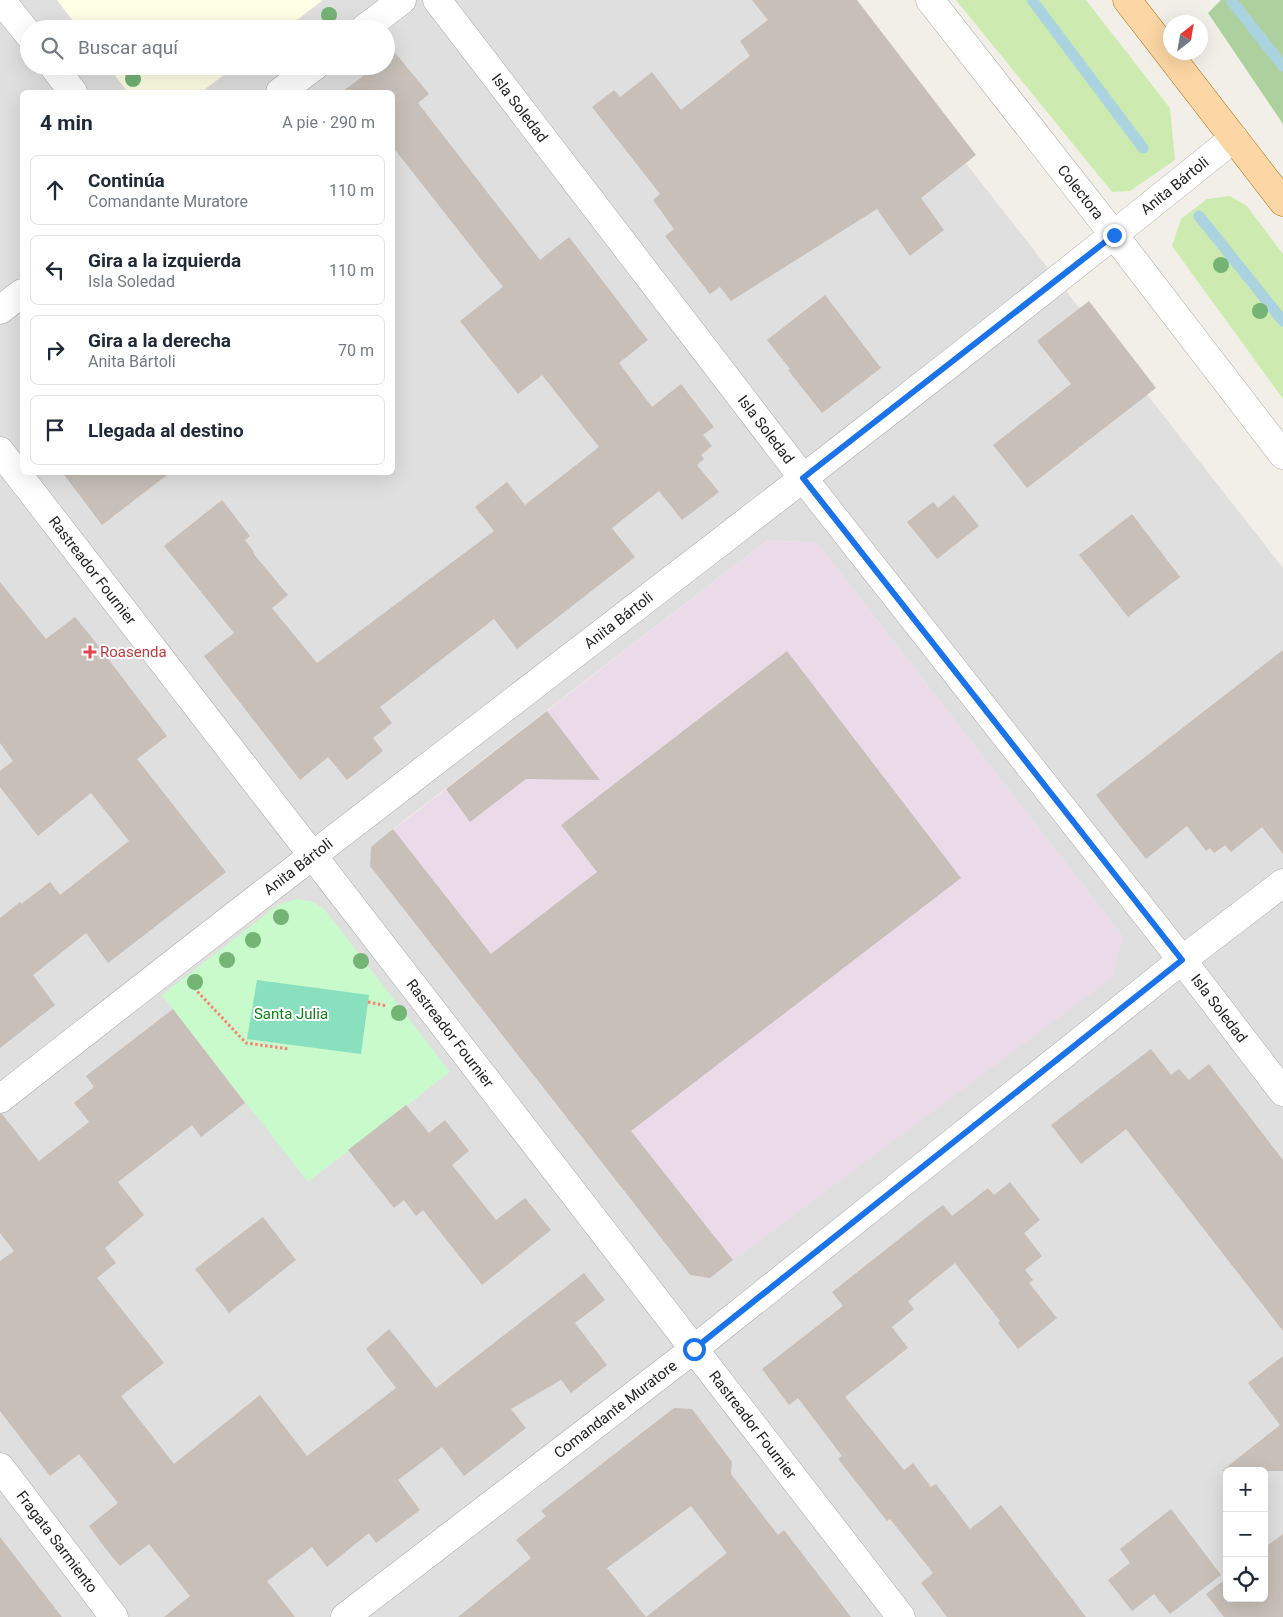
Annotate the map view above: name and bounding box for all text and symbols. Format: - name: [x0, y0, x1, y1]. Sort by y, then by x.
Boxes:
- north arrow: [1163, 15, 1208, 60]
- search box: [20, 20, 395, 75]
- icon: search: [38, 34, 66, 62]
- text: Buscar aquí: [78, 36, 178, 59]
- street label: Isla Soledad: [488, 70, 552, 146]
- text: 4 min: [40, 111, 93, 135]
- text: A pie · 290 m: [282, 113, 375, 132]
- street label: Anita Bártoli: [1137, 153, 1212, 219]
- street label: Colectora: [1054, 161, 1107, 223]
- text: Continúa: [88, 169, 165, 192]
- icon: ahead: [41, 176, 69, 204]
- text: 110 m: [329, 181, 374, 200]
- text: Comandante Muratore: [88, 192, 248, 211]
- route end: [1103, 224, 1126, 247]
- text: Gira a la izquierda: [88, 249, 241, 272]
- icon: left: [41, 256, 69, 284]
- text: 110 m: [329, 261, 374, 280]
- text: Isla Soledad: [88, 272, 175, 291]
- text: Gira a la derecha: [88, 329, 231, 352]
- icon: right: [41, 336, 69, 364]
- text: 70 m: [338, 341, 374, 360]
- text: Anita Bártoli: [88, 352, 176, 371]
- street label: Isla Soledad: [734, 392, 798, 467]
- icon: arrive: [41, 416, 69, 444]
- text: Llegada al destino: [88, 419, 244, 442]
- street label: Rastreador Fournier: [45, 513, 140, 628]
- street label: Anita Bártoli: [580, 588, 657, 653]
- place label: Roasenda: [100, 643, 167, 661]
- marker: Roasenda: [84, 646, 96, 658]
- street label: Anita Bártoli: [260, 834, 336, 899]
- street label: Isla Soledad: [1187, 970, 1251, 1046]
- street label: Rastreador Fournier: [403, 976, 498, 1091]
- park label: Santa Julia: [254, 1005, 328, 1023]
- route start: [683, 1338, 706, 1361]
- street label: Comandante Muratore: [550, 1356, 680, 1462]
- street label: Rastreador Fournier: [705, 1367, 800, 1483]
- map controls: [1223, 1467, 1268, 1602]
- button: +: [1223, 1467, 1268, 1512]
- street label: Fragata Sarmiento: [12, 1487, 101, 1596]
- button: −: [1223, 1512, 1268, 1557]
- button: locate: [1223, 1557, 1268, 1602]

